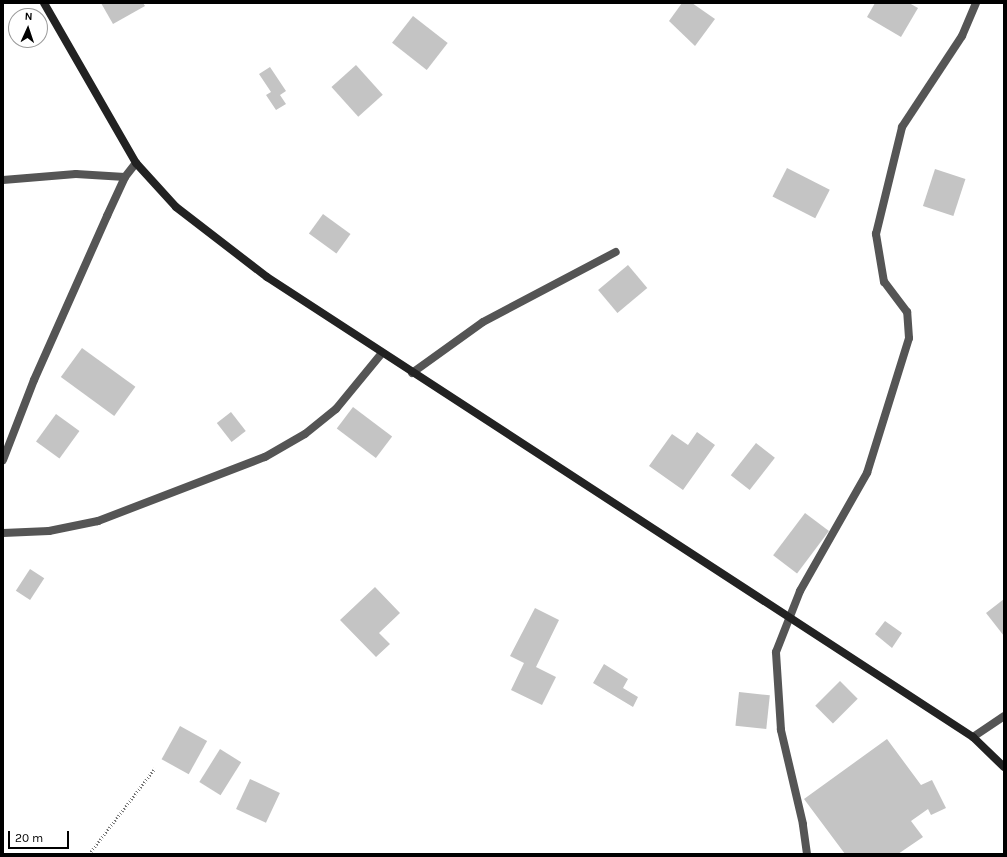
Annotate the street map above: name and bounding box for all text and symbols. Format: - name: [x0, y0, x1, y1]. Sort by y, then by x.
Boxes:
- north arrow: [8, 8, 48, 48]
- text: N: [24, 10, 33, 23]
- scale bar: [10, 823, 71, 849]
- text: 20 m: [15, 831, 43, 845]

